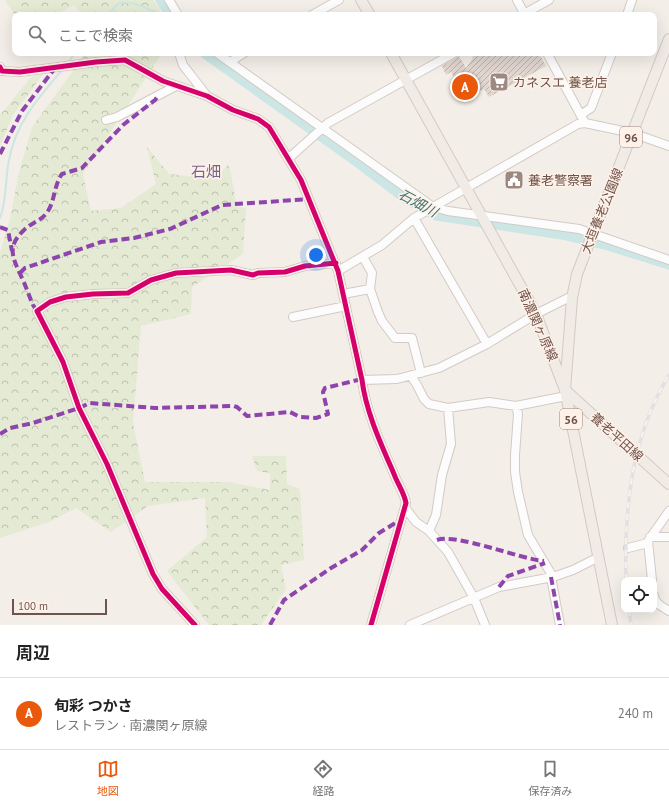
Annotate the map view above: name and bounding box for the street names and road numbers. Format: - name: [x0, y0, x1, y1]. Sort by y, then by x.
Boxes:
- road number: 96: [620, 127, 642, 147]
- street label: 大垣養老公園線: [577, 166, 627, 256]
- street label: 南濃関ヶ原線: [514, 286, 562, 364]
- road number: 56: [560, 409, 582, 429]
- street label: 養老平田線: [587, 409, 647, 465]

